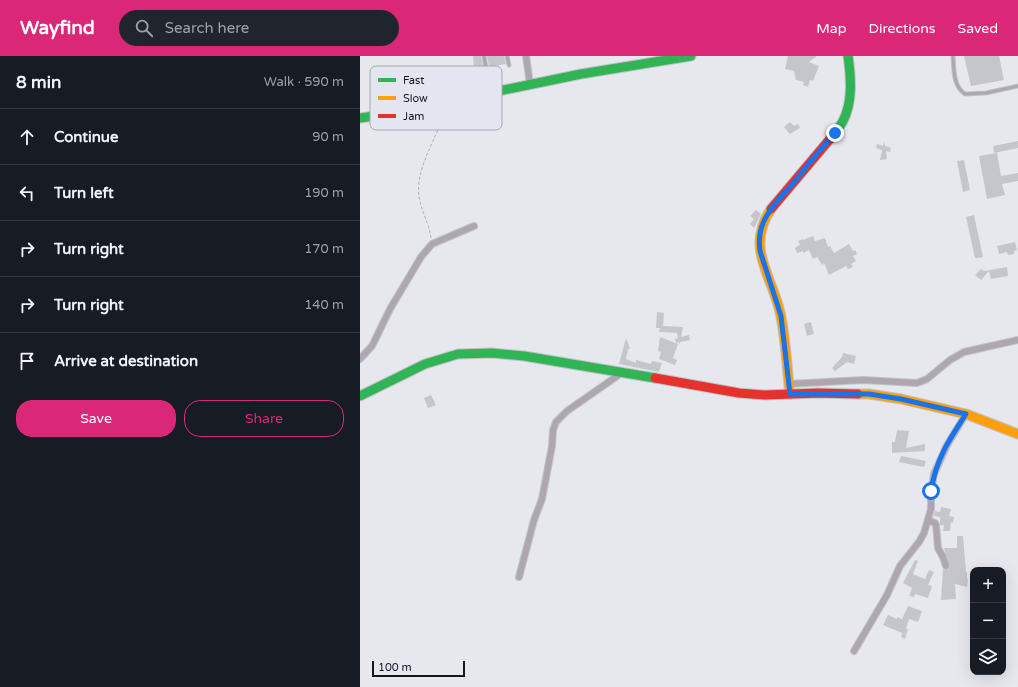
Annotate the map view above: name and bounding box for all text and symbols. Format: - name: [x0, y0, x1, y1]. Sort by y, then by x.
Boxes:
- search box: [119, 10, 399, 46]
- text: Wayfind: [20, 17, 95, 39]
- icon: search: [133, 17, 155, 39]
- text: Search here: [165, 19, 249, 37]
- text: Map: [816, 20, 847, 37]
- text: Directions: [869, 20, 936, 37]
- text: Saved: [958, 20, 998, 37]
- legend: [370, 66, 502, 130]
- text: 8 min: [16, 72, 61, 93]
- text: Walk · 590 m: [264, 74, 344, 90]
- text: Fast: [403, 74, 424, 87]
- text: Slow: [403, 92, 428, 105]
- text: Jam: [403, 110, 424, 123]
- route end: [826, 124, 844, 142]
- icon: ahead: [16, 126, 38, 148]
- text: Continue: [54, 128, 118, 146]
- text: 90 m: [312, 129, 344, 145]
- icon: left: [16, 182, 38, 204]
- text: Turn left: [54, 184, 114, 202]
- text: 190 m: [304, 185, 344, 201]
- icon: right: [16, 238, 38, 260]
- text: Turn right: [54, 240, 124, 258]
- text: 170 m: [304, 241, 344, 257]
- icon: right: [16, 294, 38, 316]
- text: Turn right: [54, 296, 124, 314]
- text: 140 m: [304, 297, 344, 313]
- icon: arrive: [16, 350, 38, 372]
- text: Arrive at destination: [54, 352, 198, 370]
- button: Save: [16, 400, 176, 437]
- button: Share: [184, 400, 344, 437]
- route start: [922, 482, 940, 500]
- map controls: [970, 567, 1006, 675]
- button: +: [970, 567, 1006, 603]
- button: −: [970, 603, 1006, 639]
- button: layers: [970, 639, 1006, 675]
- scale bar: [372, 659, 465, 678]
- text: 100 m: [378, 661, 412, 674]

